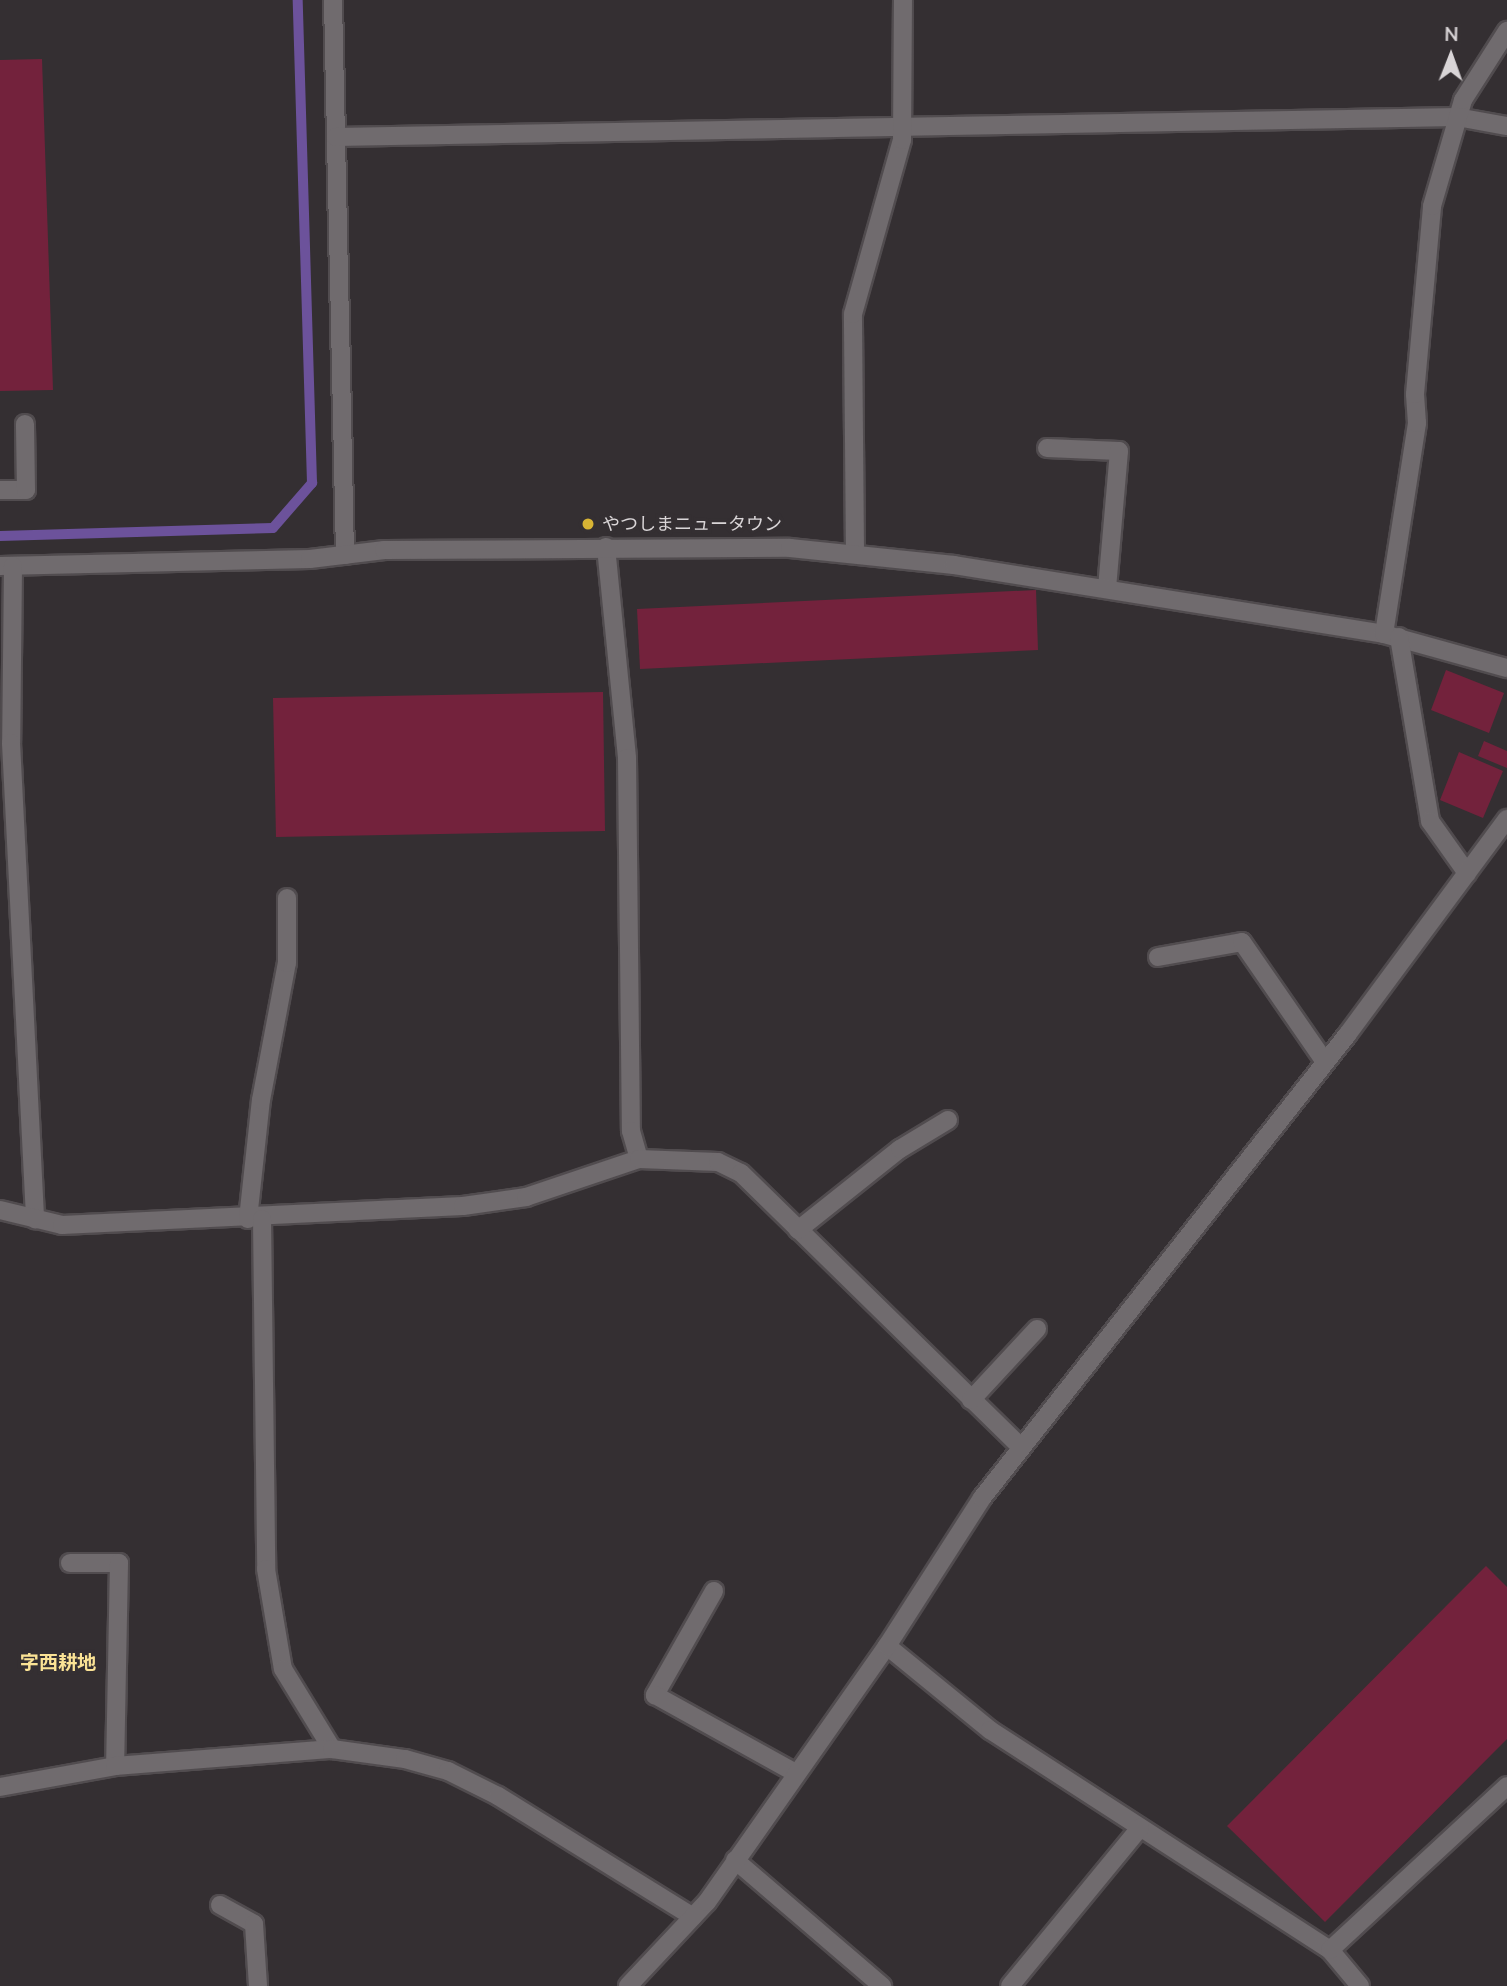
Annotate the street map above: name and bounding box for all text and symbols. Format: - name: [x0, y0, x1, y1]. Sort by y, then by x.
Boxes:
- north arrow: [1416, 21, 1486, 91]
- text: N: [1444, 22, 1459, 48]
- place label: やつしまニュータウン: [602, 513, 782, 535]
- marker: やつしまニュータウン: [580, 516, 596, 532]
- district label: 字西耕地: [20, 1653, 96, 1675]

